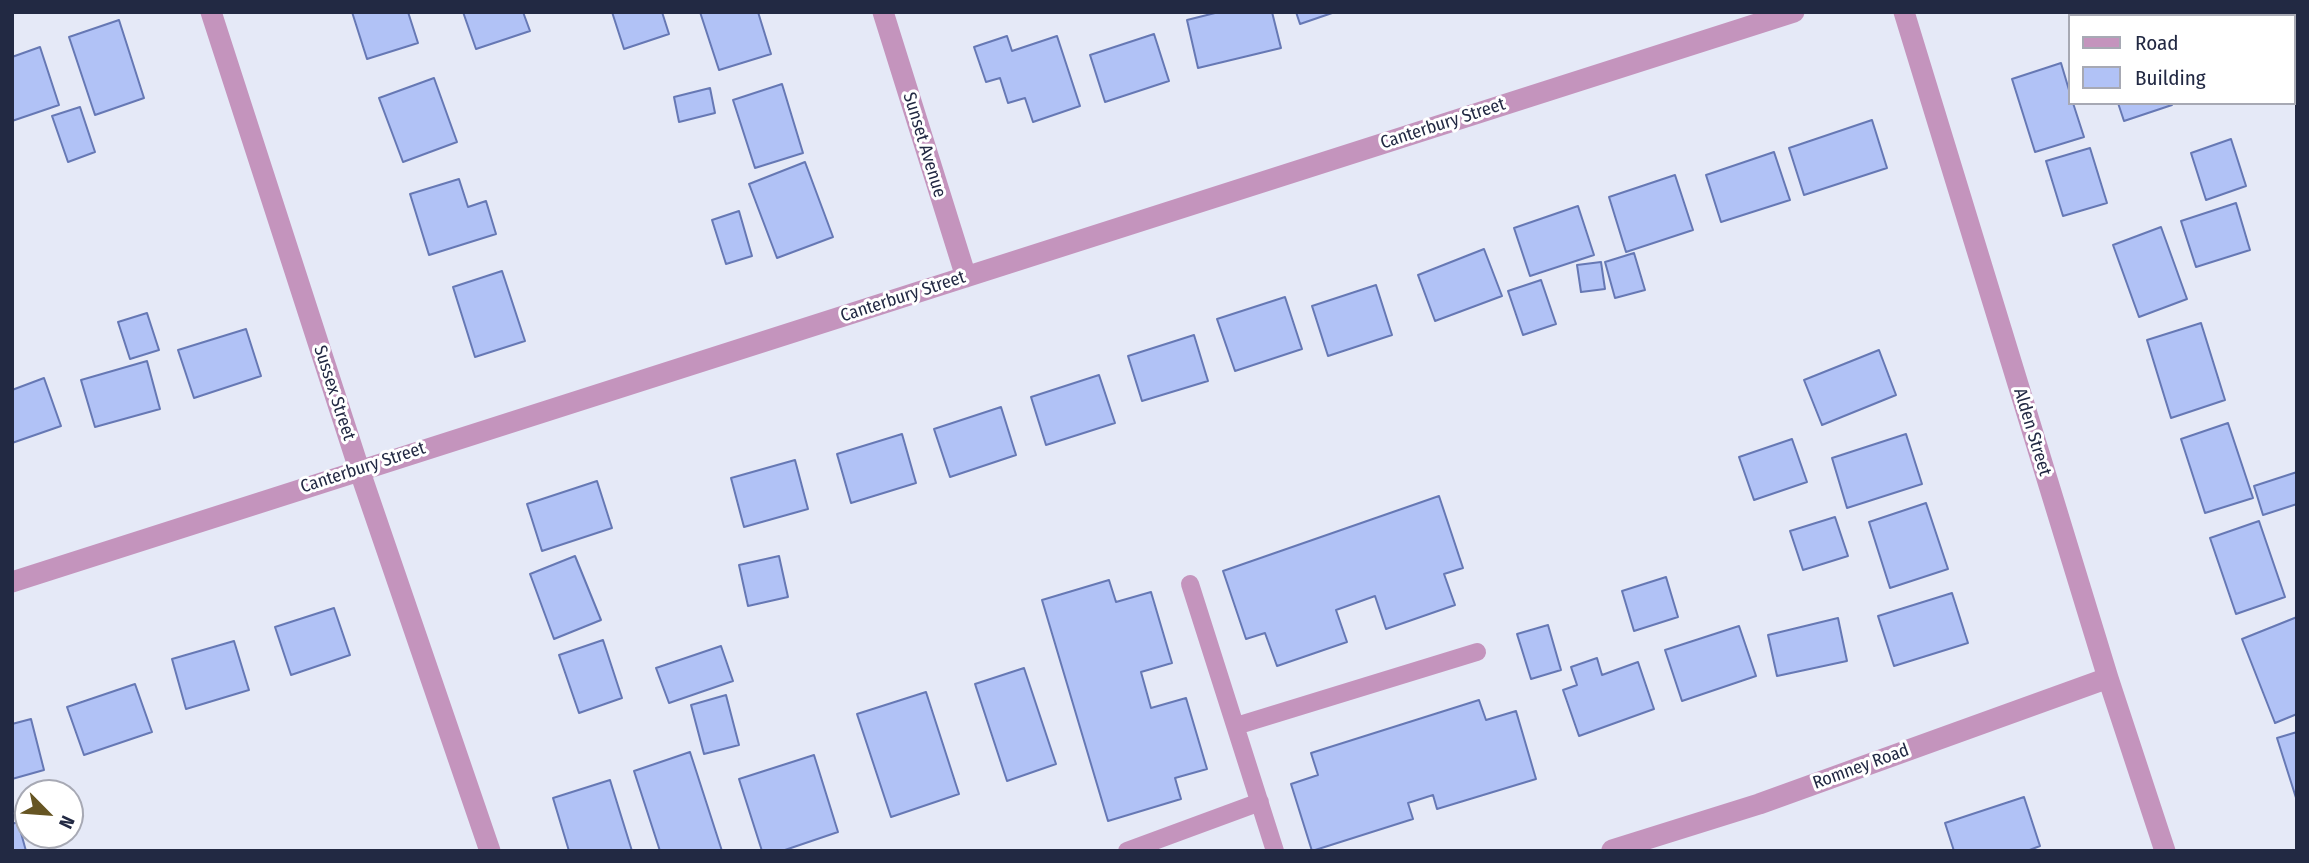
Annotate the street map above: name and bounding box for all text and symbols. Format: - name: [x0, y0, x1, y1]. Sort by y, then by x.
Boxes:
- legend: [2068, 14, 2295, 105]
- text: Road: [2135, 30, 2179, 56]
- text: Building: [2135, 65, 2206, 91]
- street label: Sunset Avenue: [898, 90, 950, 200]
- street label: Canterbury Street: [1378, 94, 1508, 154]
- street label: Canterbury Street: [838, 267, 968, 327]
- street label: Sussex Street: [308, 343, 360, 443]
- street label: Alden Street: [2008, 385, 2056, 479]
- street label: Canterbury Street: [298, 438, 428, 498]
- street label: Romney Road: [1810, 740, 1912, 794]
- north arrow: [14, 779, 84, 849]
- text: N: [54, 812, 80, 832]

